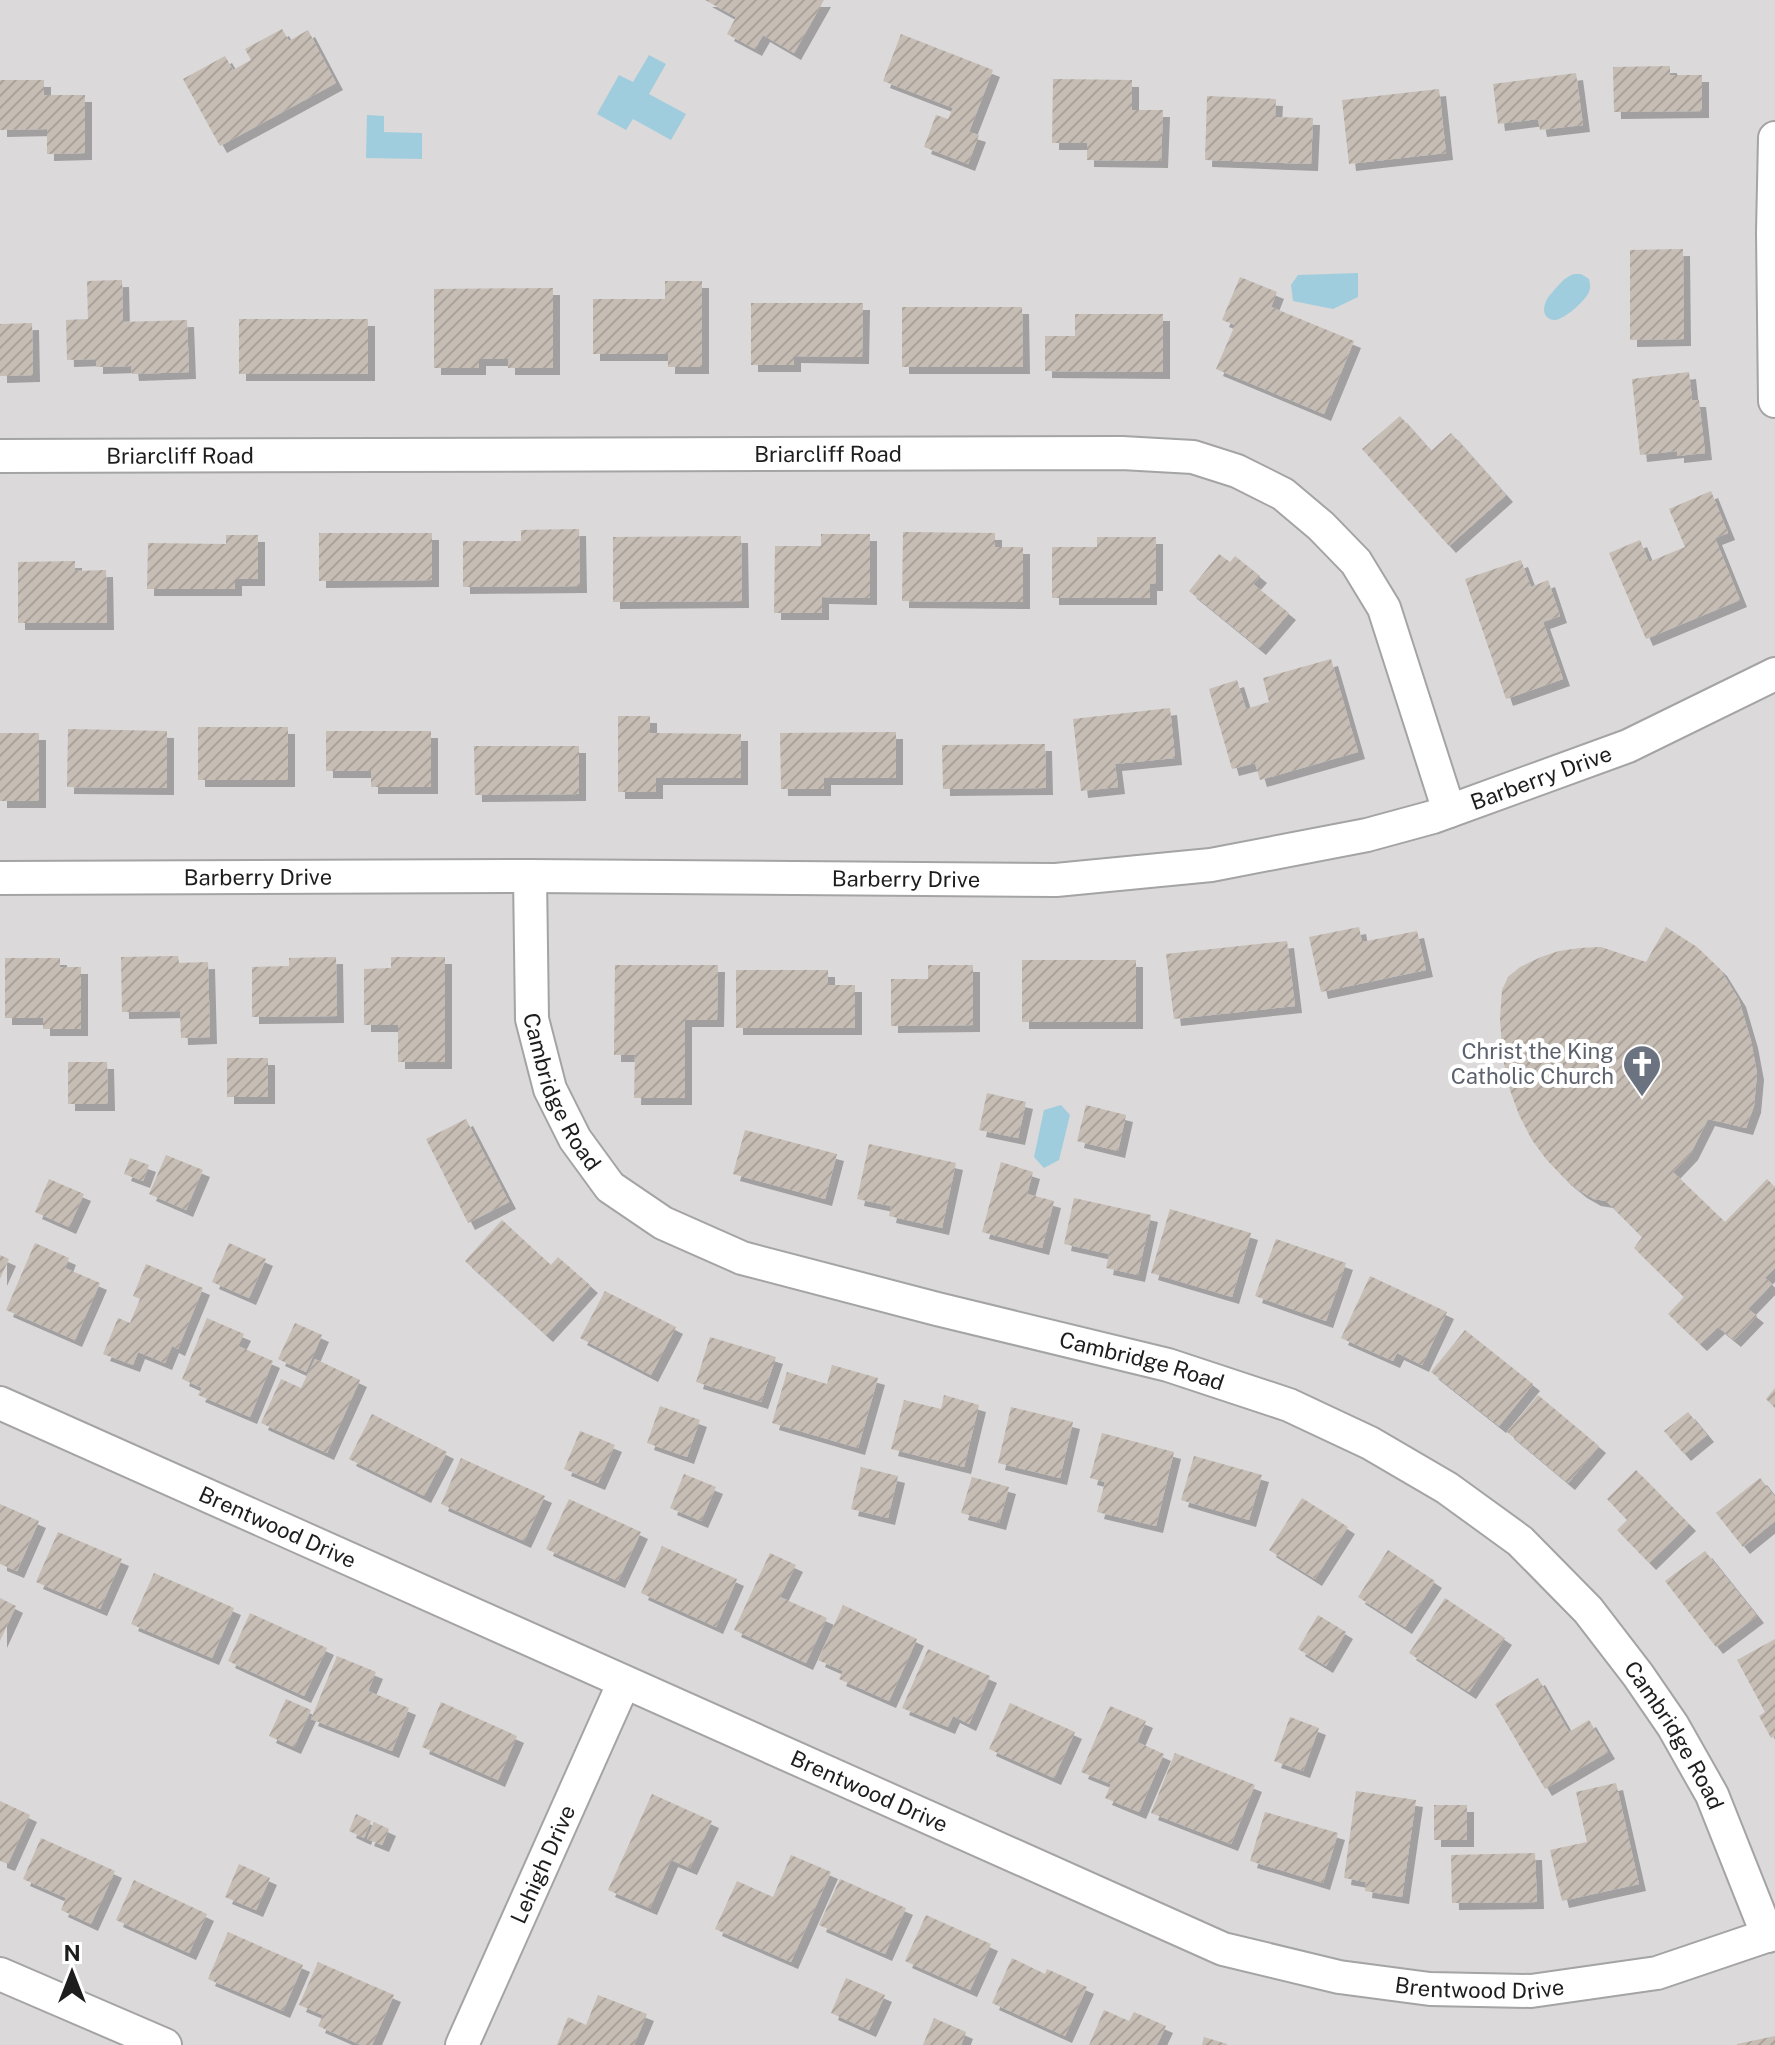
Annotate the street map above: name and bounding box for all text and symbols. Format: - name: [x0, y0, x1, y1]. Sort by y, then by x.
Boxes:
- street label: Briarcliff Road: [754, 441, 902, 467]
- street label: Briarcliff Road: [106, 442, 254, 469]
- street label: Barberry Drive: [1467, 740, 1615, 815]
- street label: Barberry Drive: [184, 864, 332, 890]
- street label: Barberry Drive: [832, 865, 980, 892]
- street label: Cambridge Road: [518, 1010, 606, 1175]
- place label: Christ the King Catholic Church: [1451, 1038, 1614, 1089]
- church icon: Christ the King Catholic Church: [1621, 1043, 1663, 1098]
- street label: Cambridge Road: [1057, 1326, 1228, 1396]
- street label: Brentwood Drive: [195, 1481, 360, 1573]
- street label: Cambridge Road: [1619, 1656, 1729, 1813]
- street label: Brentwood Drive: [787, 1745, 952, 1838]
- street label: Lehigh Drive: [505, 1801, 581, 1928]
- north arrow: [32, 1933, 112, 2013]
- text: N: [63, 1940, 81, 1966]
- street label: Brentwood Drive: [1393, 1972, 1566, 2004]

